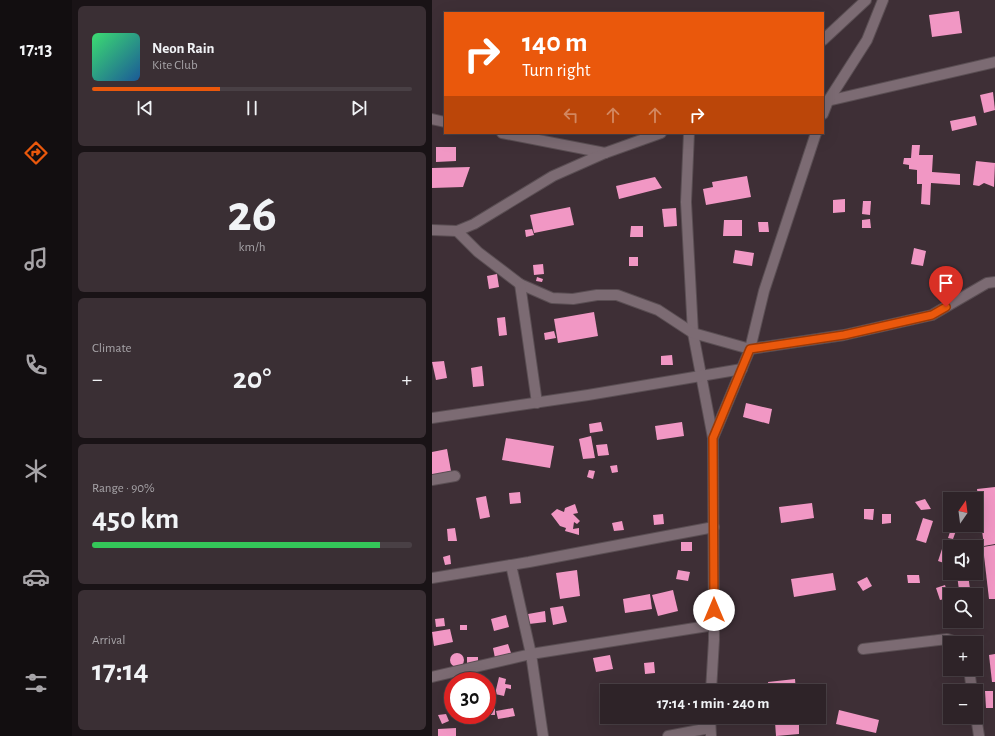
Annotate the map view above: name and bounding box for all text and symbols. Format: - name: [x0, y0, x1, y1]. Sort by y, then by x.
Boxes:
- icon: right: [456, 28, 508, 80]
- text: 140 m: [522, 29, 588, 57]
- text: 17:13: [20, 41, 52, 59]
- text: Neon Rain: [152, 41, 214, 56]
- text: Kite Club: [152, 59, 198, 72]
- text: Turn right: [522, 62, 591, 80]
- icon: previous: [134, 97, 156, 119]
- icon: pause: [241, 97, 263, 119]
- icon: next: [348, 97, 370, 119]
- icon: left: [560, 104, 582, 126]
- icon: ahead: [602, 104, 624, 126]
- icon: ahead: [644, 104, 666, 126]
- icon: right: [686, 104, 708, 126]
- icon: directions: [22, 139, 50, 167]
- text: 26: [227, 188, 277, 240]
- text: km/h: [239, 241, 265, 254]
- icon: music: [22, 245, 50, 273]
- pin: [929, 266, 963, 307]
- icon: arrive: [935, 272, 957, 294]
- text: Climate: [92, 342, 131, 355]
- icon: phone: [22, 351, 50, 379]
- text: 20°: [233, 364, 271, 394]
- text: −: [92, 368, 103, 390]
- text: +: [401, 368, 412, 390]
- icon: climate: [22, 457, 50, 485]
- text: Range · 90%: [92, 482, 155, 495]
- north arrow: [943, 492, 983, 532]
- map controls: [943, 492, 983, 724]
- text: 450 km: [92, 504, 179, 534]
- button: sound: [943, 540, 983, 580]
- icon: car: [22, 563, 50, 591]
- button: search: [943, 588, 983, 628]
- position arrow: [693, 589, 735, 631]
- text: Arrival: [92, 634, 125, 647]
- button: +: [943, 636, 983, 676]
- text: 17:14: [92, 656, 149, 686]
- icon: filters: [22, 669, 50, 697]
- speed limit sign: 30: [444, 672, 496, 724]
- button: −: [943, 684, 983, 724]
- text: 17:14 · 1 min · 240 m: [657, 696, 769, 711]

